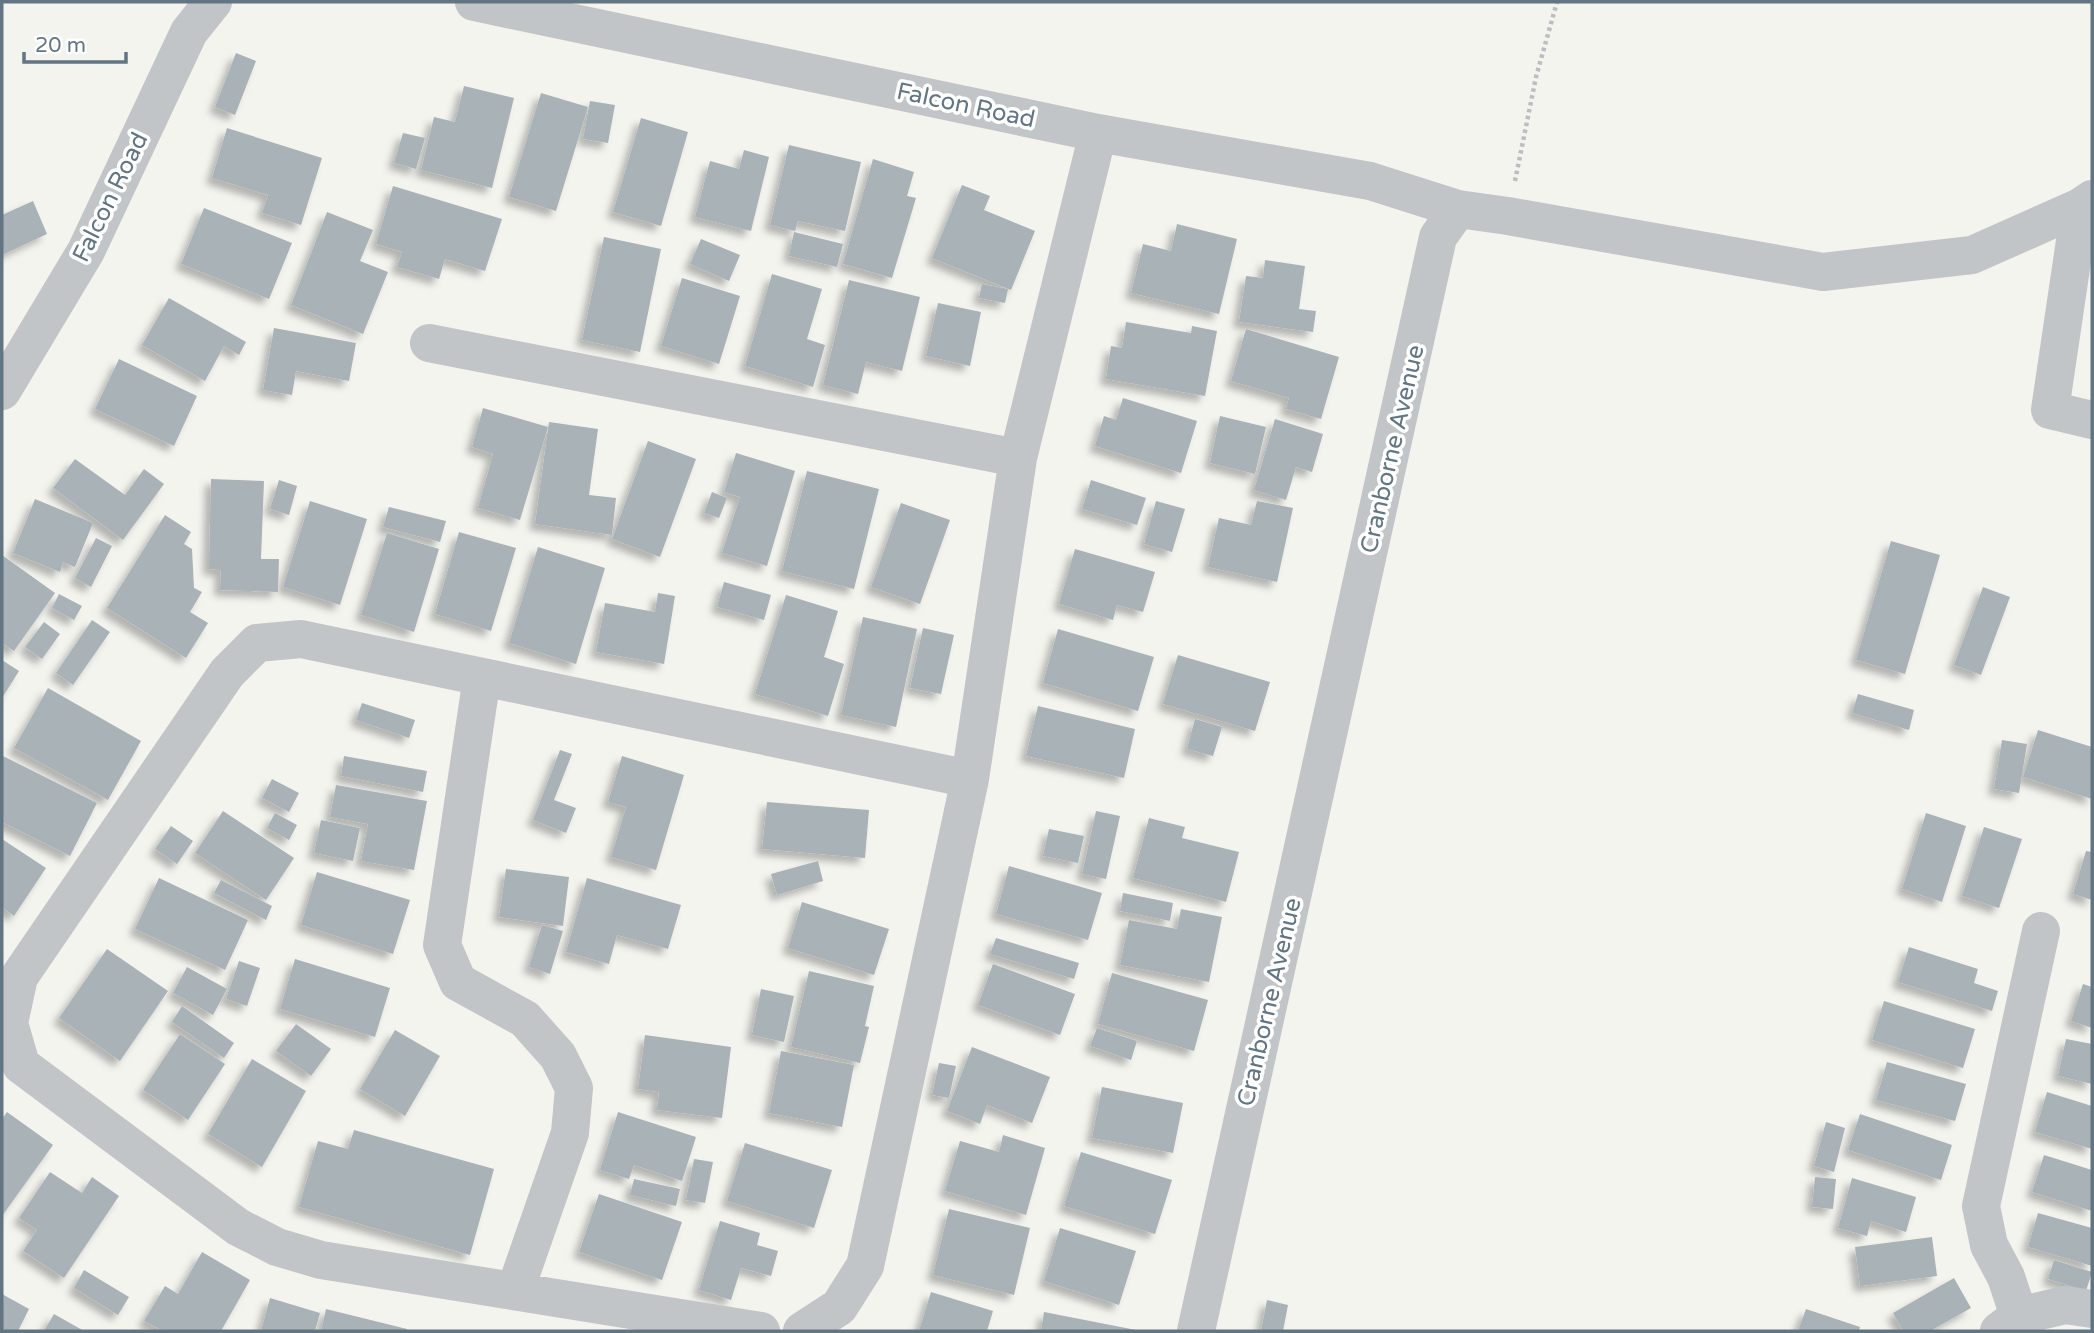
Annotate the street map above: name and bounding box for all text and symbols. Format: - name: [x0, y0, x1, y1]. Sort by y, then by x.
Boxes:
- scale bar: [24, 21, 126, 65]
- text: 20 m: [35, 33, 86, 58]
- street label: Falcon Road: [894, 77, 1038, 134]
- street label: Falcon Road: [67, 128, 154, 267]
- street label: Cranborne Avenue: [1354, 342, 1431, 556]
- street label: Cranborne Avenue: [1231, 895, 1308, 1109]

